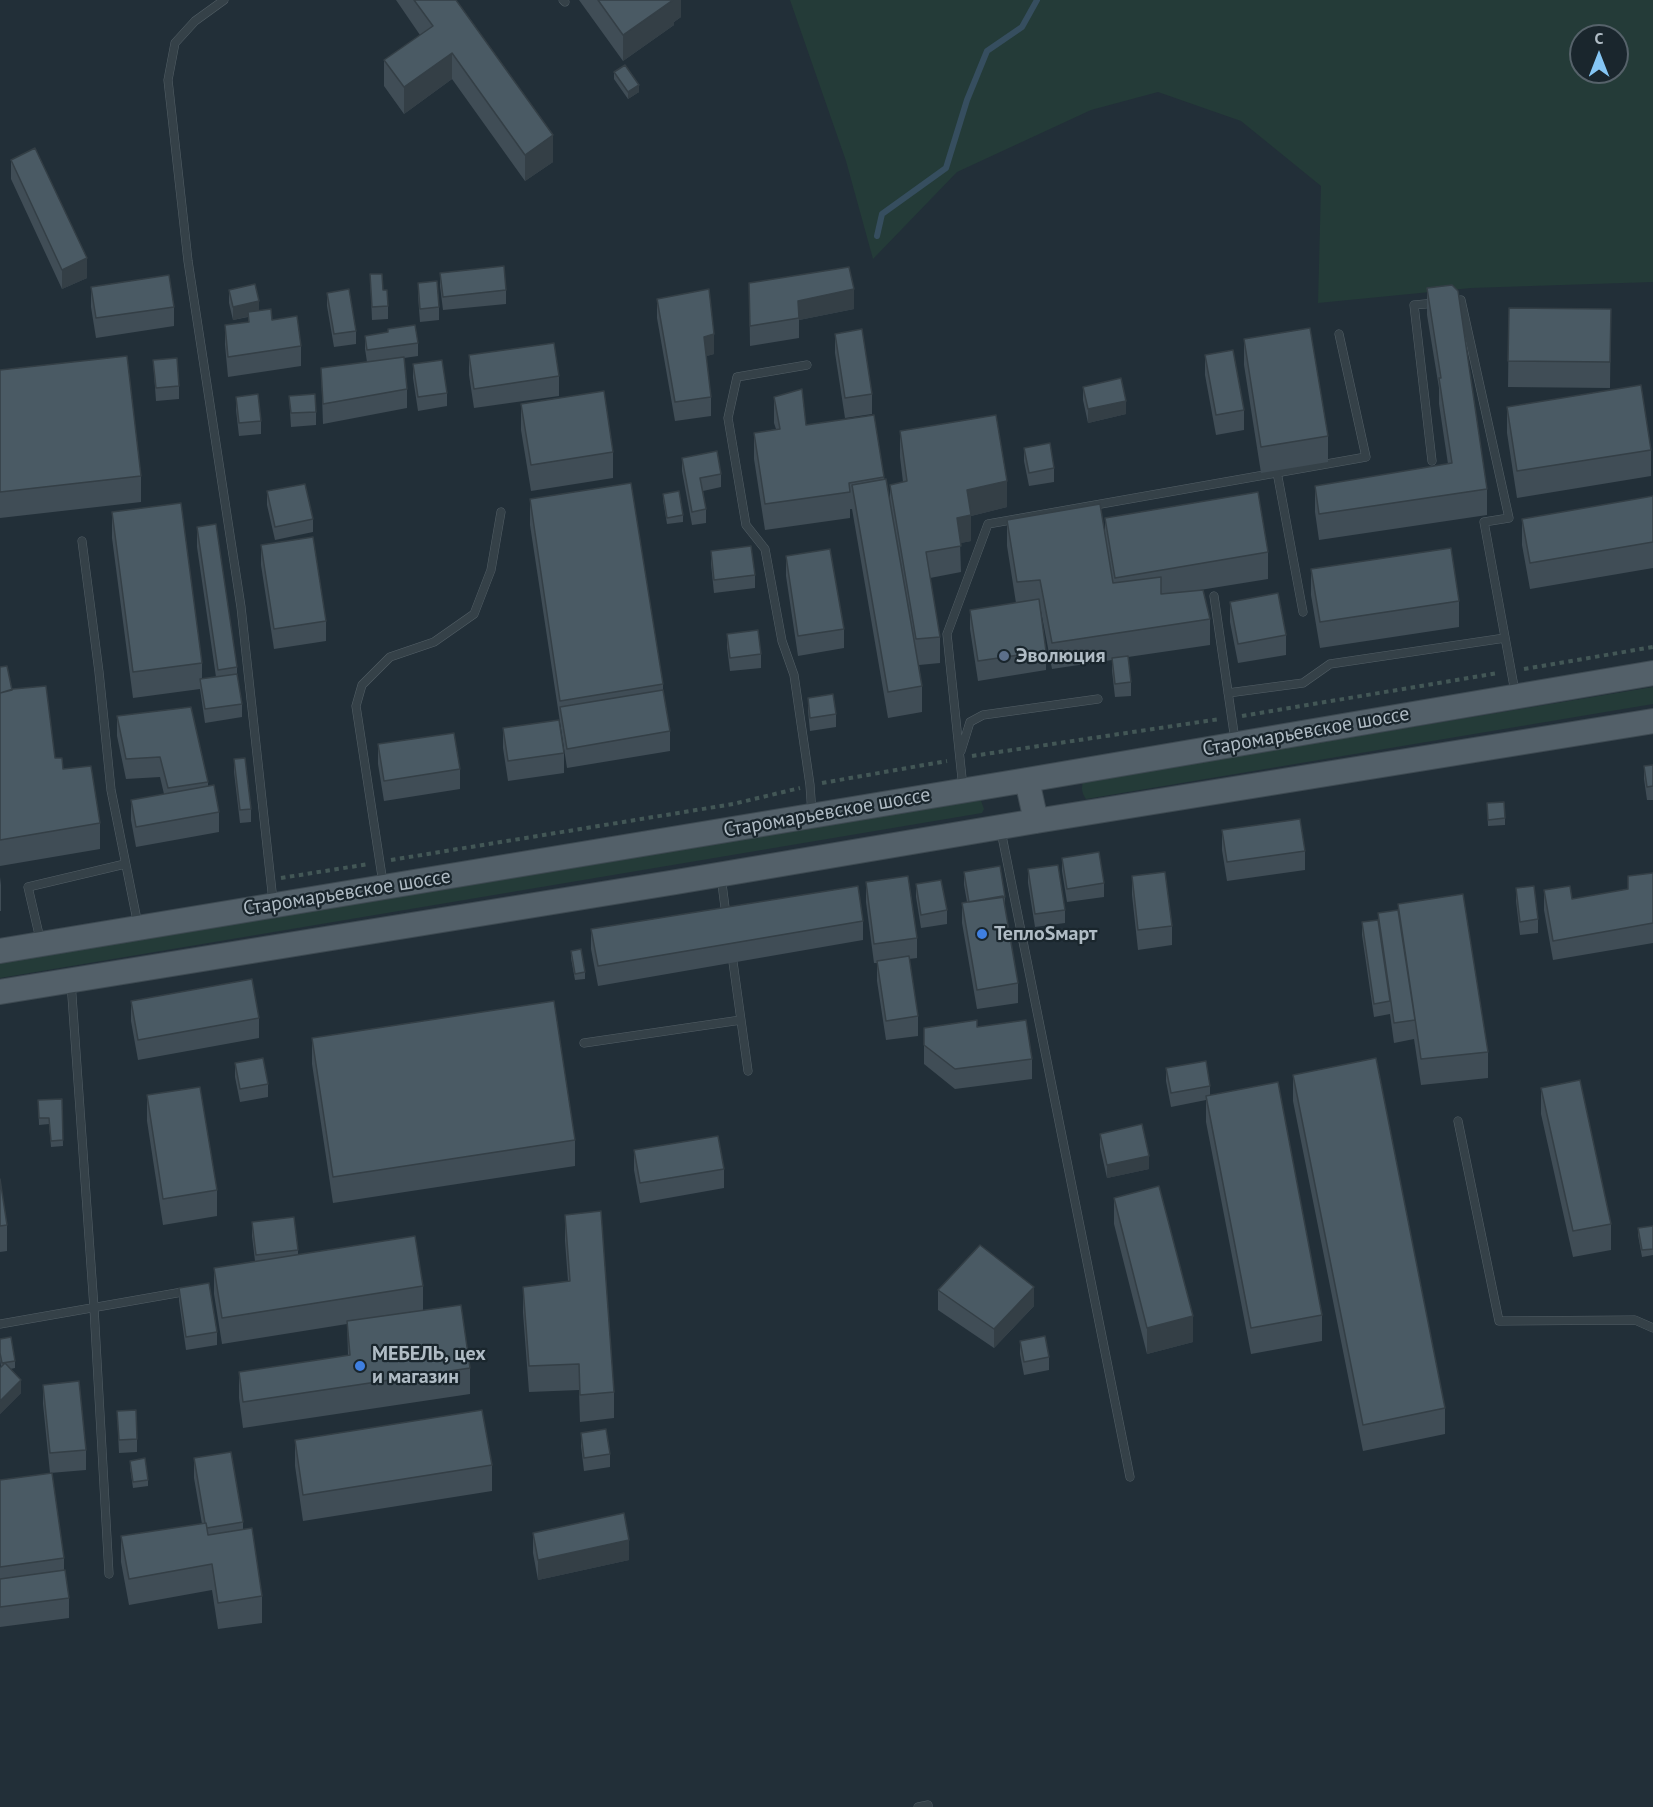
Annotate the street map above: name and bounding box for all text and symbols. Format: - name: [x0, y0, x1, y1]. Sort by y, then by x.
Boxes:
- north arrow: [1569, 24, 1629, 84]
- text: С: [1595, 28, 1603, 48]
- place label: Эволюция: [1016, 644, 1105, 668]
- marker: Эволюция: [997, 649, 1011, 663]
- street label: Старомарьевское шоссе: [1201, 702, 1411, 762]
- street label: Старомарьевское шоссе: [722, 783, 932, 843]
- street label: Старомарьевское шоссе: [242, 865, 452, 921]
- place label: ТеплоSмарт: [994, 922, 1097, 946]
- marker: ТеплоSмарт: [975, 927, 989, 941]
- place label: МЕБЕЛЬ, цех и магазин: [372, 1342, 486, 1389]
- marker: МЕБЕЛЬ, цех и магазин: [353, 1359, 367, 1373]

